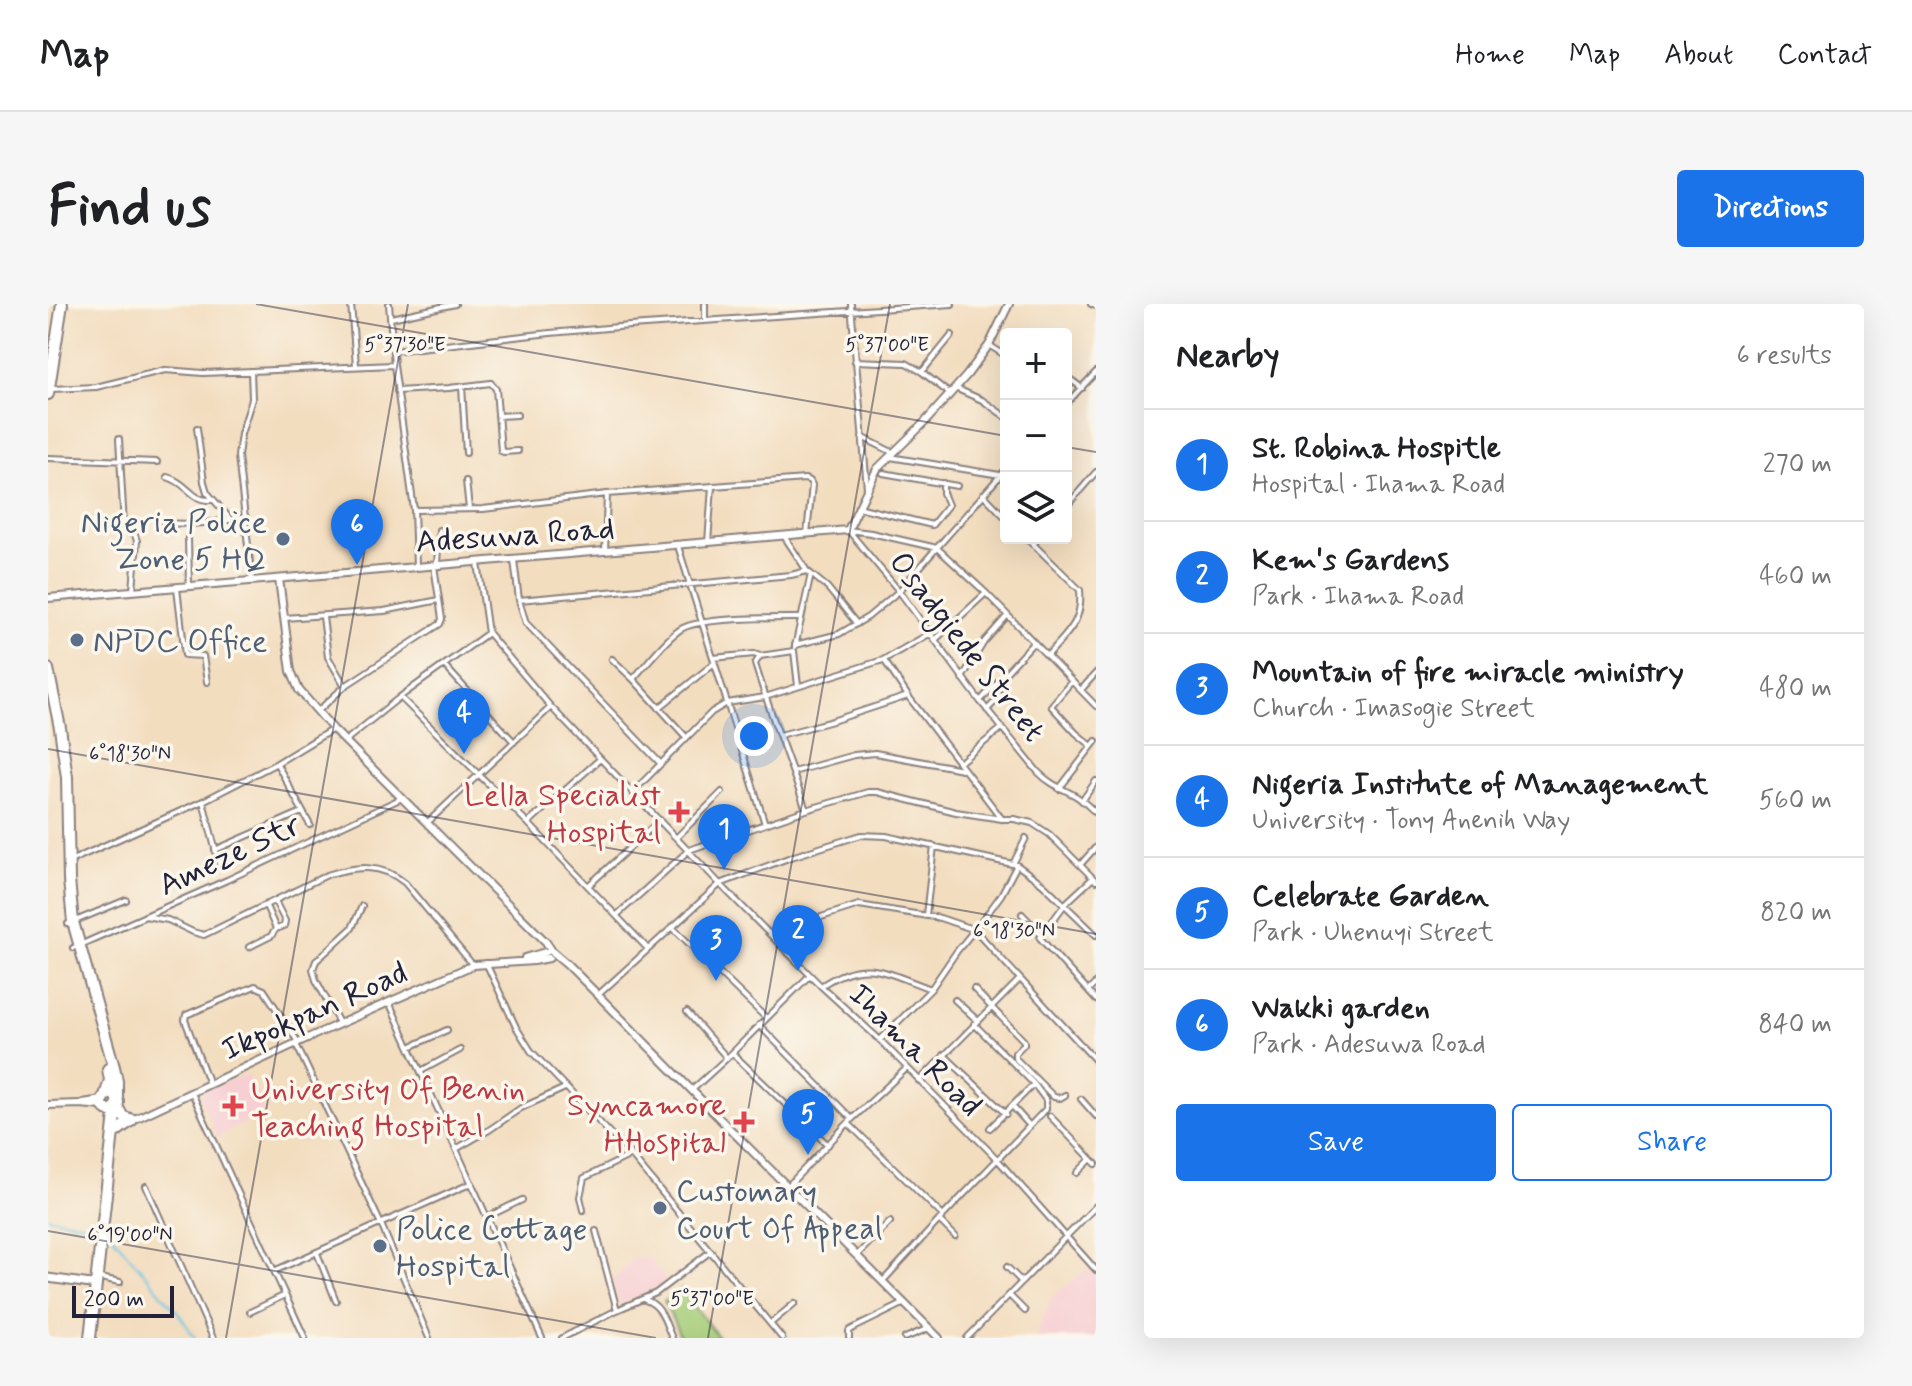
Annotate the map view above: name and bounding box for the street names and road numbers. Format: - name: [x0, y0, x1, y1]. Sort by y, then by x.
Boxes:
- street label: Adesuwa Road: [414, 508, 616, 564]
- street label: Osadgiede Street: [877, 543, 1054, 752]
- street label: Ameze Str: [152, 804, 308, 907]
- street label: Ikpokpan Road: [215, 952, 414, 1072]
- street label: Ihama Road: [839, 974, 991, 1126]

